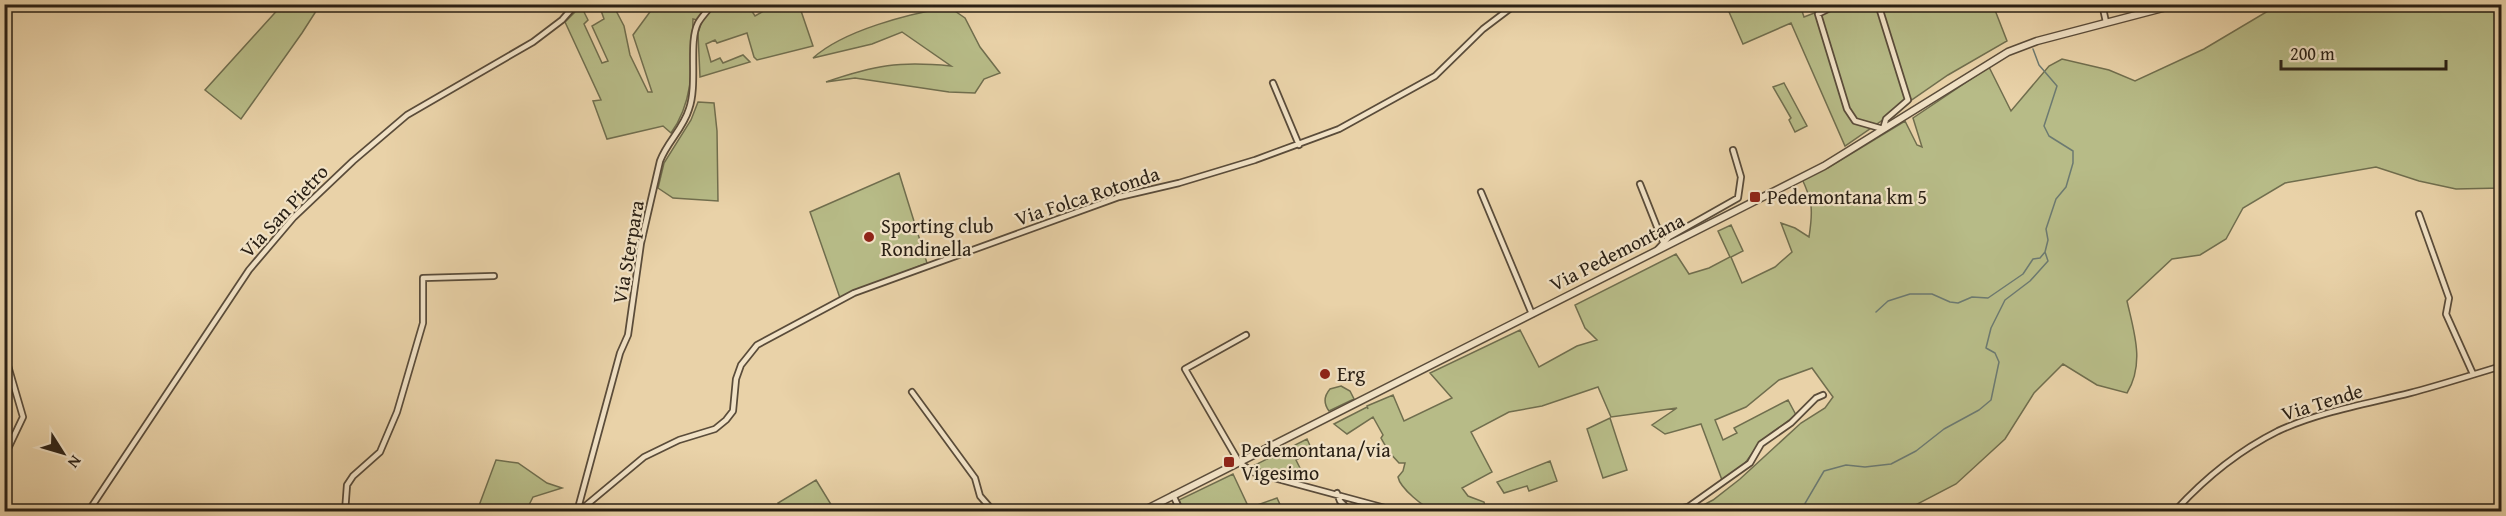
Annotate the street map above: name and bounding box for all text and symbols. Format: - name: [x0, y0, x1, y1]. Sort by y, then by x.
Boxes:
- scale bar: [2281, 33, 2446, 71]
- text: 200 m: [2290, 40, 2335, 67]
- street label: Via San Pietro: [233, 157, 335, 264]
- street label: Via Folca Rotonda: [1011, 158, 1163, 233]
- place label: Pedemontana km 5: [1767, 182, 1927, 211]
- marker: Pedemontana km 5: [1748, 190, 1762, 204]
- street label: Via Sterpara: [604, 197, 651, 306]
- street label: Via Pedemontana: [1544, 205, 1690, 298]
- place label: Sporting club Rondinella: [881, 211, 994, 263]
- marker: Sporting club Rondinella: [862, 230, 876, 244]
- place label: Erg: [1337, 359, 1365, 388]
- marker: Erg: [1318, 367, 1332, 381]
- street label: Via Tende: [2278, 375, 2366, 428]
- north arrow: [33, 423, 93, 483]
- place label: Pedemontana/via Vigesimo: [1241, 435, 1391, 487]
- text: N: [62, 451, 88, 474]
- marker: Pedemontana/via Vigesimo: [1222, 455, 1236, 469]

